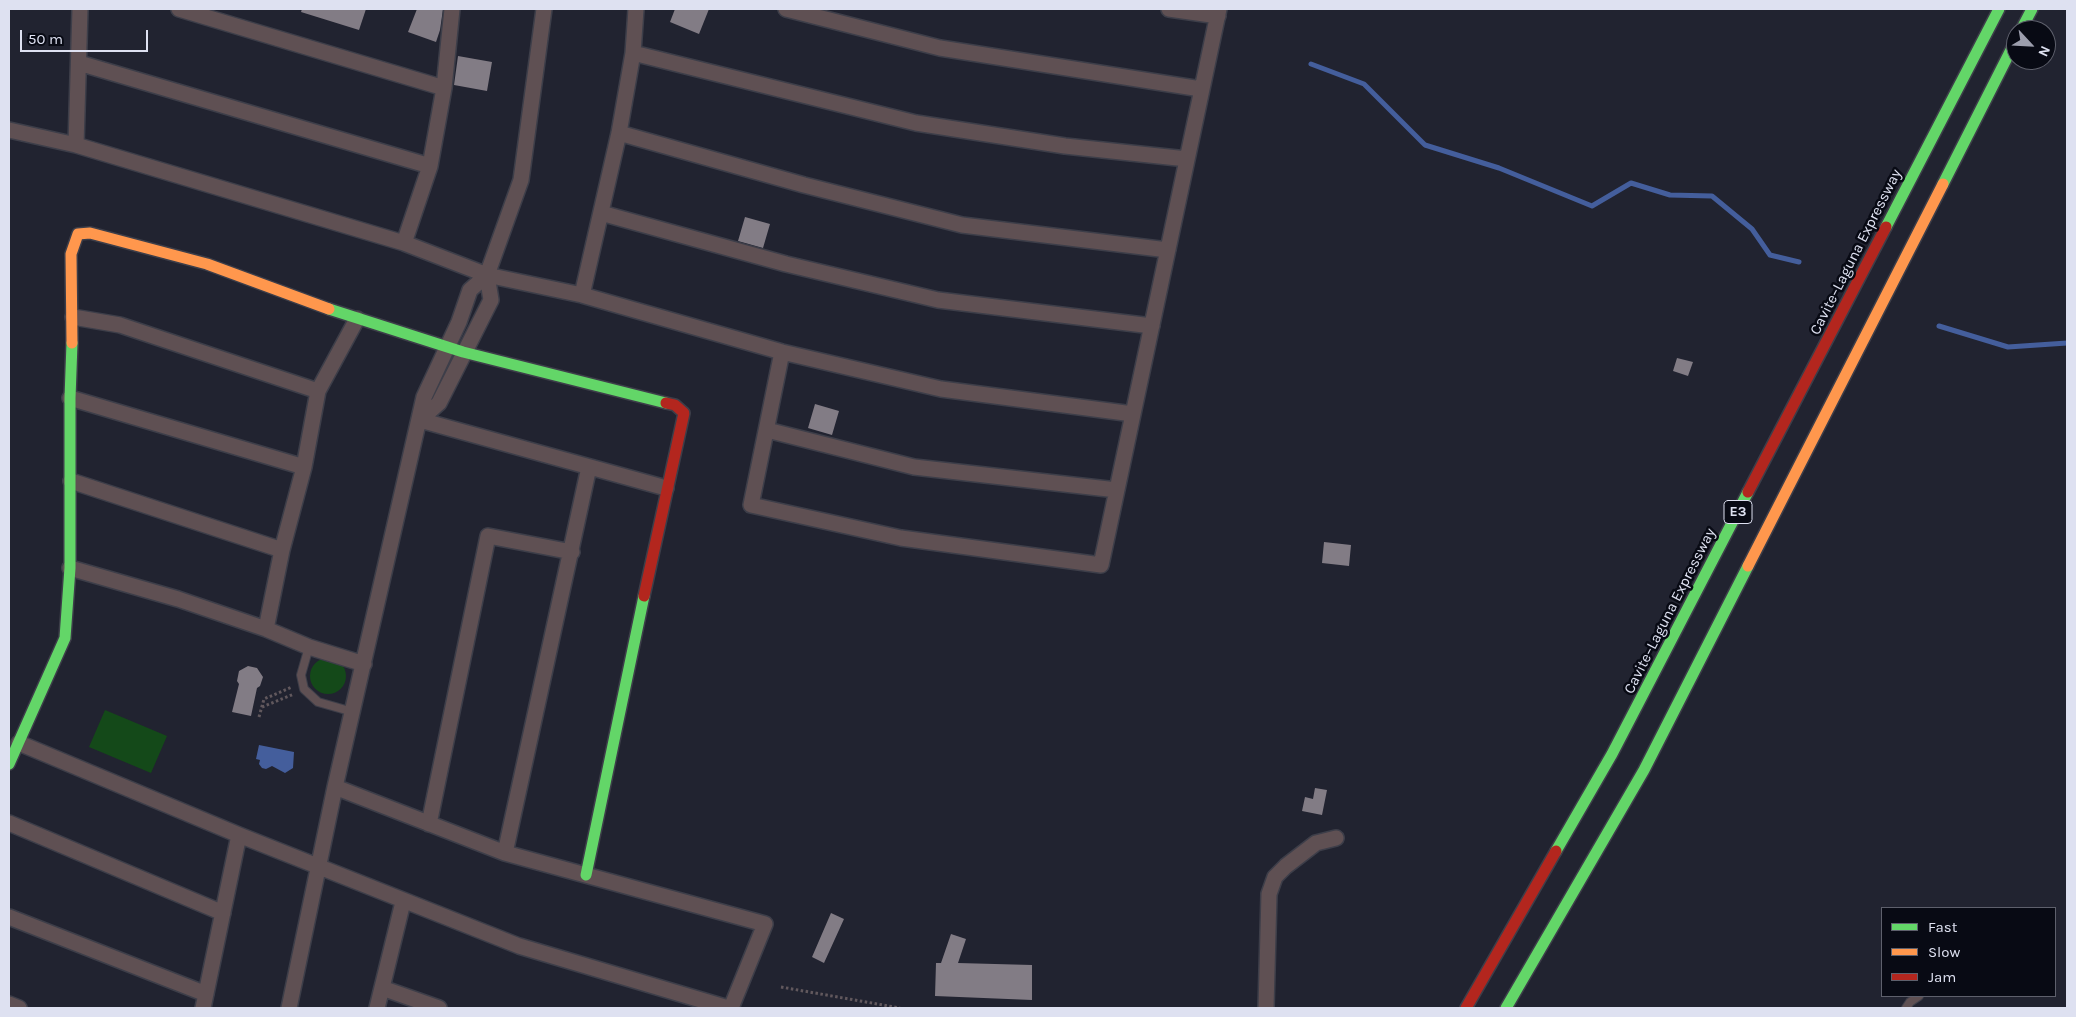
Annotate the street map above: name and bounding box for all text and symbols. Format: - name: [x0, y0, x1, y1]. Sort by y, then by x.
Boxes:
- scale bar: [22, 20, 150, 52]
- north arrow: [2006, 20, 2056, 70]
- text: 50 m: [28, 30, 63, 48]
- text: N: [2034, 43, 2054, 59]
- street label: Cavite–Laguna Expressway: [1806, 166, 1906, 338]
- road number: E3: [1724, 501, 1752, 524]
- street label: Cavite–Laguna Expressway: [1620, 525, 1720, 697]
- legend: [1881, 907, 2056, 997]
- text: Fast: [1928, 918, 1957, 936]
- text: Slow: [1928, 943, 1960, 961]
- text: Jam: [1928, 968, 1956, 986]

